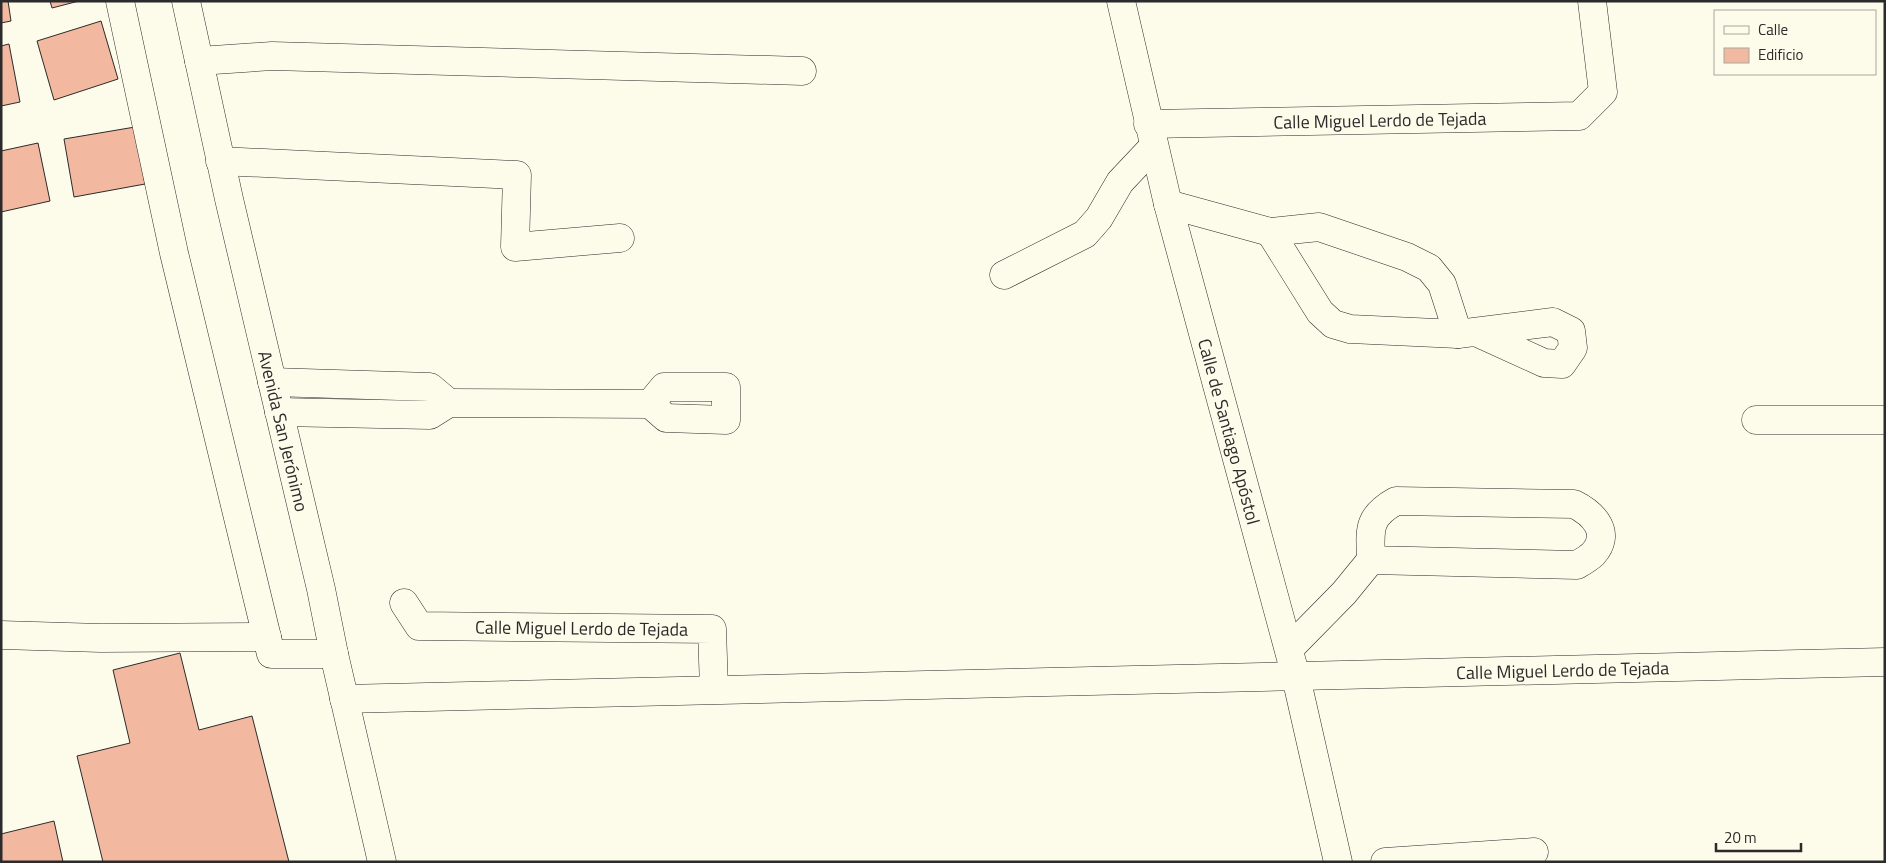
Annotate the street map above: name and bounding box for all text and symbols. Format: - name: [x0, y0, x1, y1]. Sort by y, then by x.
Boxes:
- legend: [1714, 10, 1876, 75]
- text: Calle: [1758, 18, 1788, 41]
- text: Edificio: [1758, 43, 1803, 66]
- street label: Calle Miguel Lerdo de Tejada: [1273, 104, 1487, 135]
- street label: Calle de Santiago Apóstol: [1192, 336, 1268, 527]
- street label: Avenida San Jerónimo: [252, 348, 316, 514]
- street label: Calle Miguel Lerdo de Tejada: [475, 613, 688, 642]
- street label: Calle Miguel Lerdo de Tejada: [1456, 654, 1669, 686]
- scale bar: [1716, 820, 1801, 852]
- text: 20 m: [1724, 826, 1757, 849]

